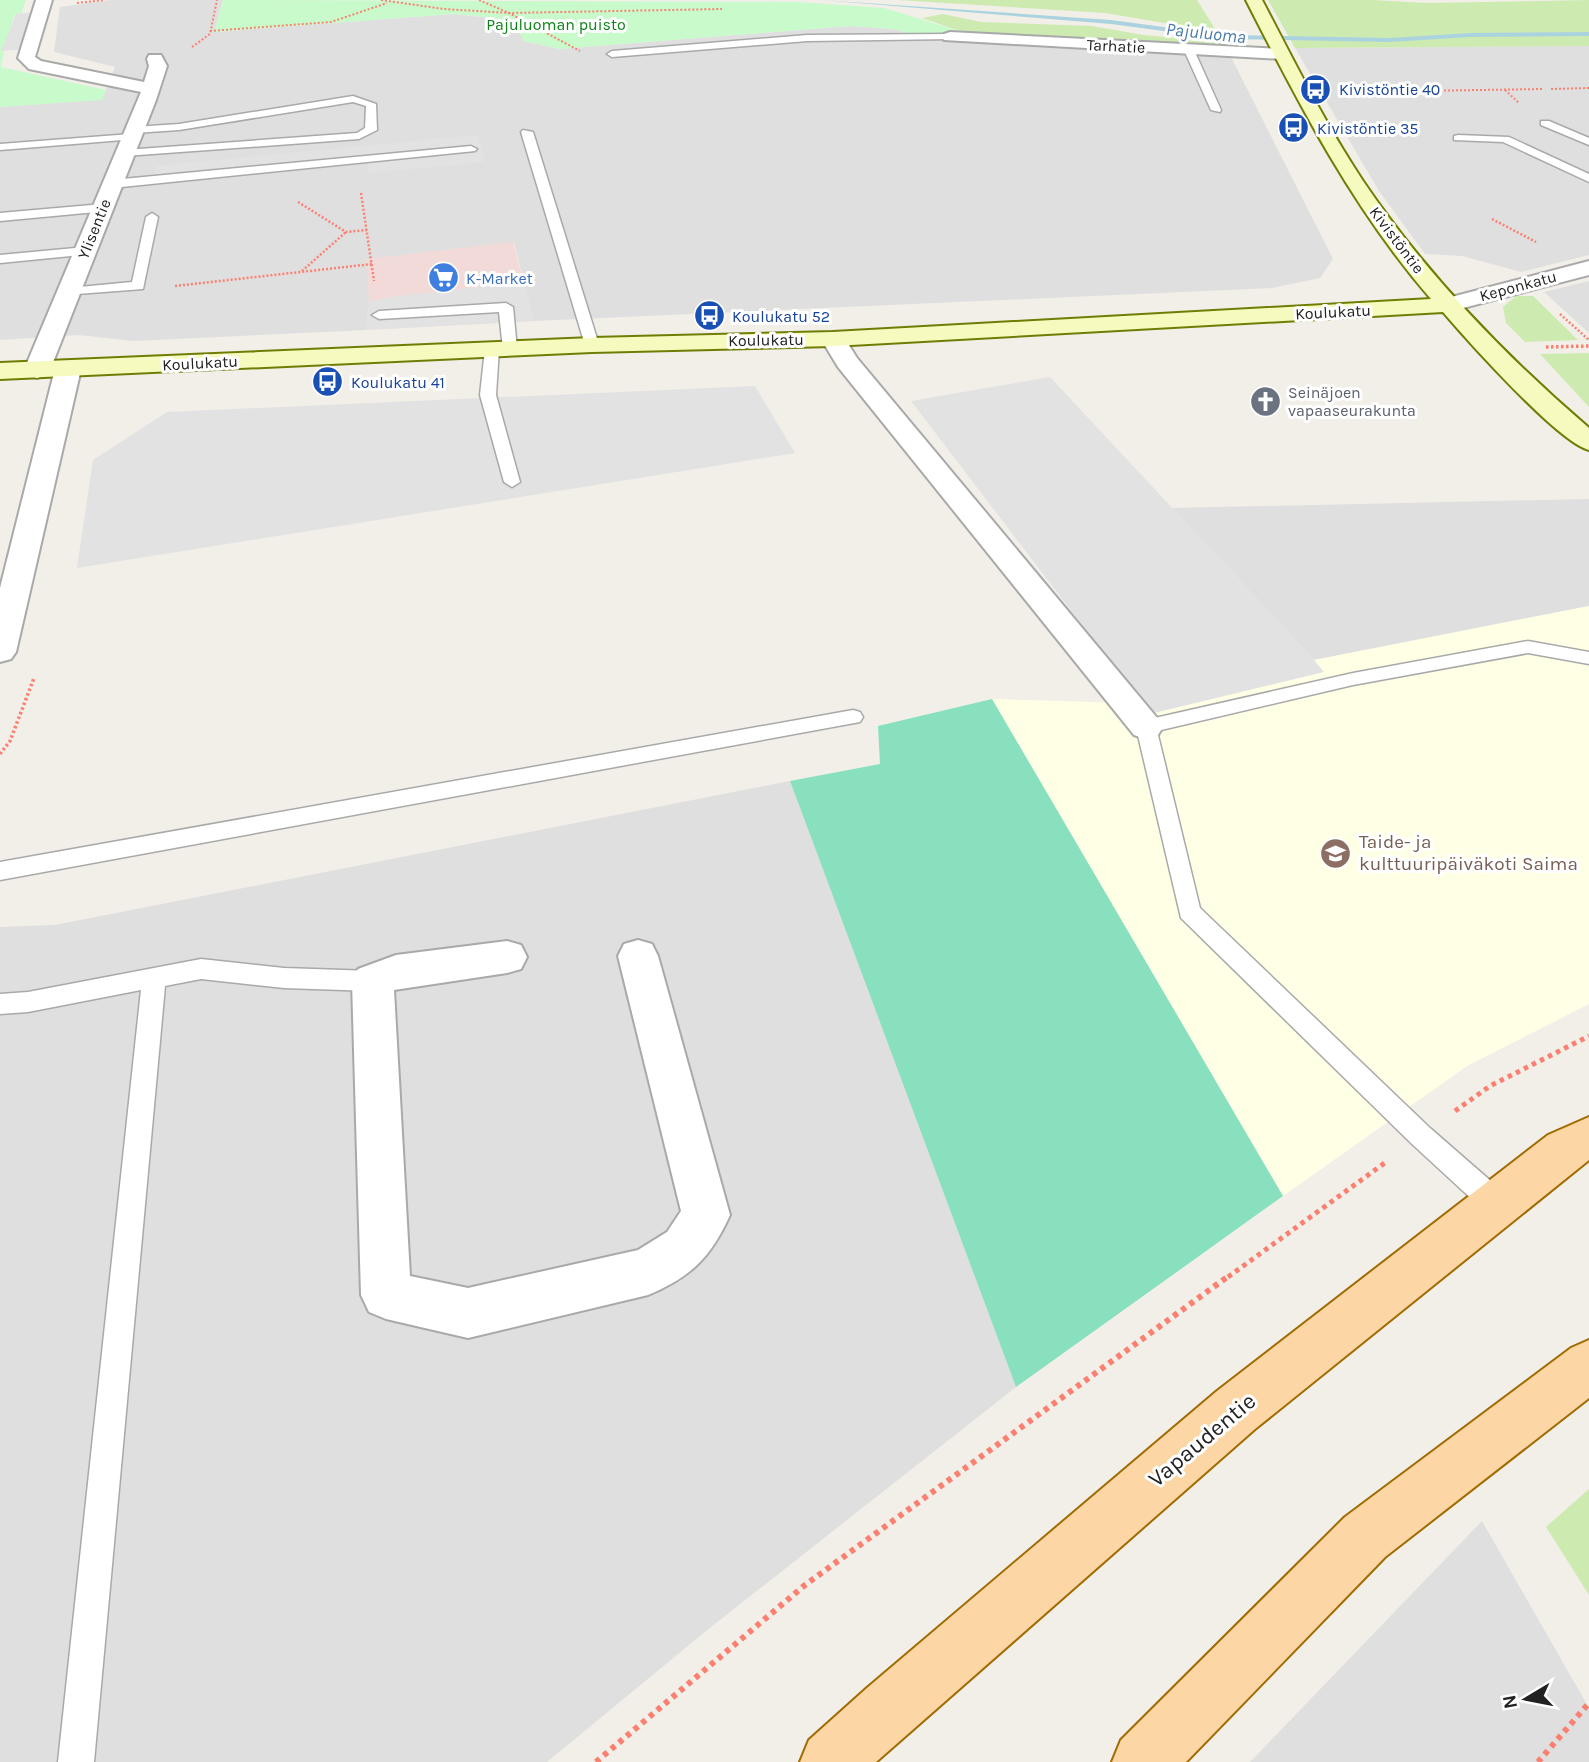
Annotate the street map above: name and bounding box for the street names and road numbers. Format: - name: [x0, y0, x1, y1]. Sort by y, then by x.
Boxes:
- street label: Tarhatie: [1086, 35, 1146, 57]
- street label: Ylisentie: [73, 196, 115, 262]
- street label: Kivistöntie: [1366, 203, 1428, 277]
- street label: Keponkatu: [1477, 267, 1559, 305]
- street label: Koulukatu: [1295, 301, 1371, 323]
- street label: Koulukatu: [728, 330, 804, 350]
- street label: Koulukatu: [162, 352, 238, 374]
- street label: Vapaudentie: [1143, 1387, 1261, 1493]

